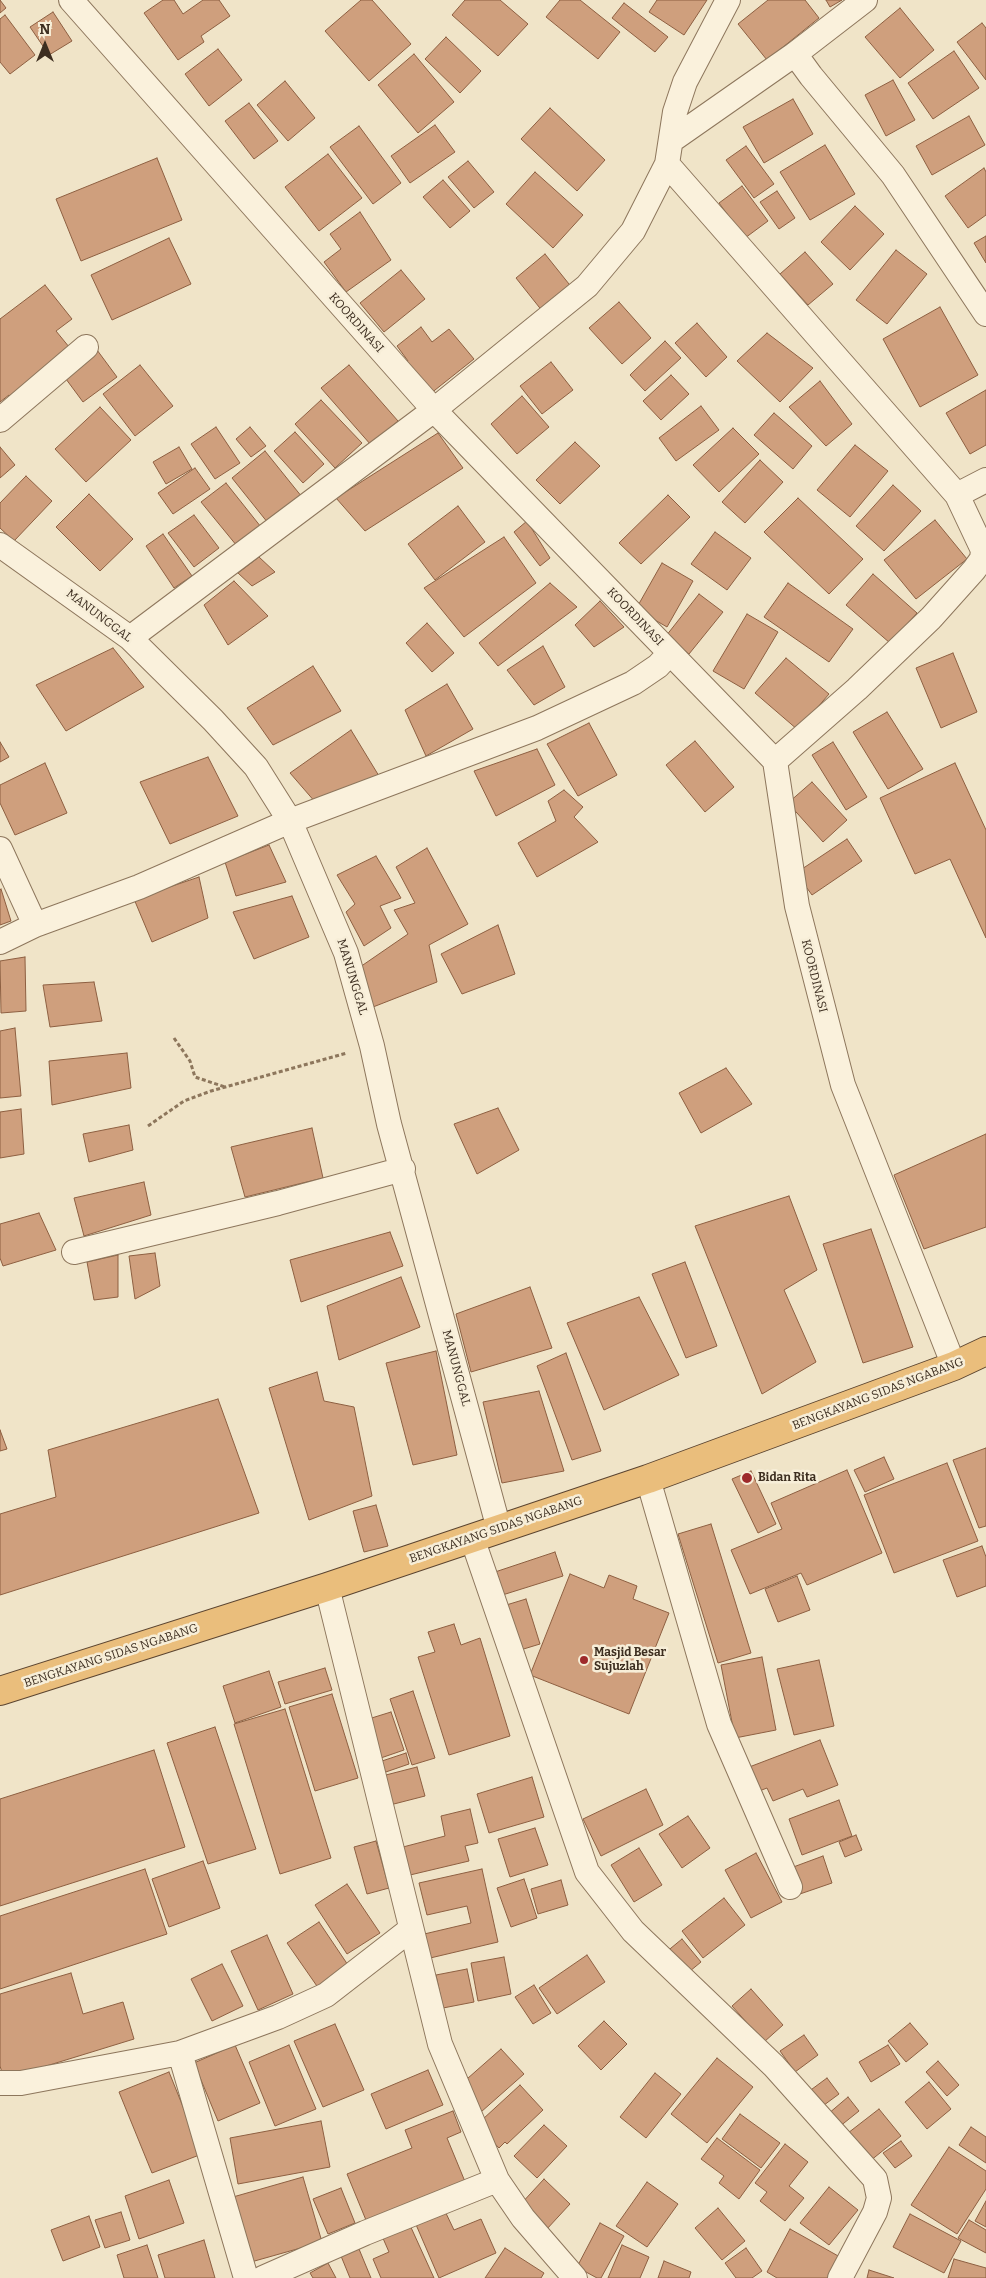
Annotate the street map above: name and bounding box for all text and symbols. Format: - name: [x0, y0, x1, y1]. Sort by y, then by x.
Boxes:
- north arrow: [20, 20, 70, 70]
- text: N: [40, 21, 50, 38]
- street label: KOORDINASI: [326, 290, 386, 356]
- street label: KOORDINASI: [604, 585, 666, 649]
- street label: MANUNGGAL: [63, 587, 135, 645]
- street label: MANUNGGAL: [334, 937, 370, 1017]
- street label: KOORDINASI: [798, 938, 830, 1014]
- street label: MANUNGGAL: [439, 1328, 473, 1408]
- street label: BENGKAYANG SIDAS NGABANG: [790, 1355, 966, 1433]
- marker: Bidan Rita: [740, 1471, 754, 1485]
- place label: Bidan Rita: [758, 1471, 816, 1485]
- street label: BENGKAYANG SIDAS NGABANG: [408, 1494, 584, 1566]
- street label: BENGKAYANG SIDAS NGABANG: [22, 1621, 200, 1691]
- place label: Masjid Besar Sujuzlah: [594, 1646, 666, 1674]
- marker: Masjid Besar Sujuzlah: [578, 1654, 590, 1666]

